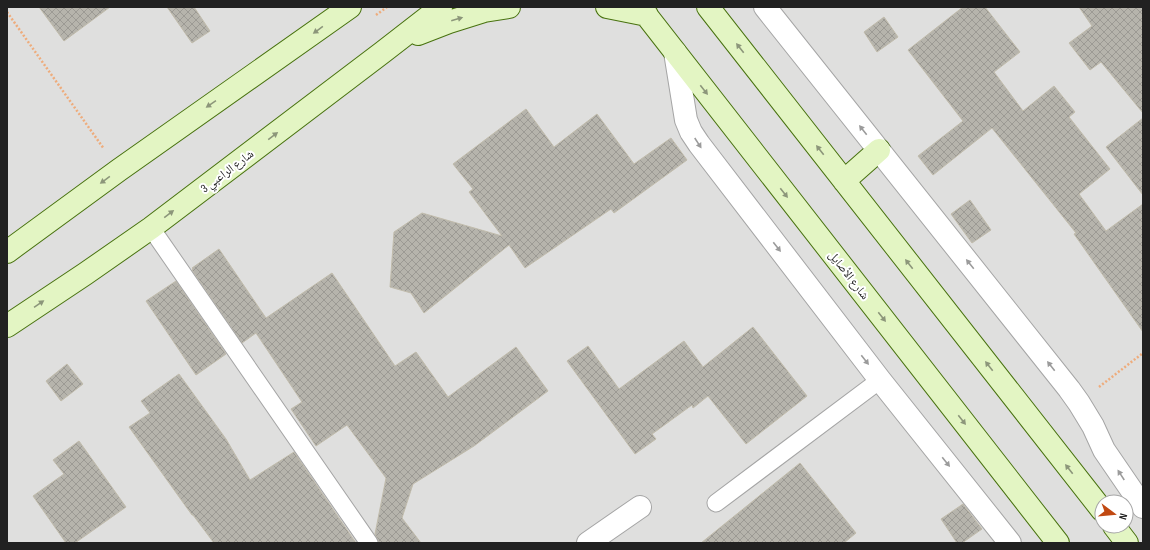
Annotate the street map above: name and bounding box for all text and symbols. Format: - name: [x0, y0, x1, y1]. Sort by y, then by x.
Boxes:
- one-way arrow: [451, 16, 463, 22]
- one-way arrow: [313, 26, 323, 34]
- one-way arrow: [736, 42, 745, 53]
- one-way arrow: [700, 85, 709, 96]
- one-way arrow: [206, 100, 217, 108]
- one-way arrow: [858, 124, 867, 135]
- one-way arrow: [268, 132, 279, 141]
- one-way arrow: [694, 138, 702, 148]
- one-way arrow: [816, 145, 825, 156]
- street label: شارع الراعبي 3: [198, 147, 258, 198]
- one-way arrow: [100, 175, 111, 184]
- one-way arrow: [780, 187, 789, 198]
- one-way arrow: [164, 210, 175, 219]
- one-way arrow: [773, 241, 781, 252]
- street label: شارع الأصايل: [825, 248, 872, 303]
- one-way arrow: [905, 258, 914, 269]
- one-way arrow: [966, 259, 974, 270]
- one-way arrow: [34, 300, 45, 308]
- one-way arrow: [877, 312, 886, 323]
- one-way arrow: [861, 355, 869, 366]
- one-way arrow: [985, 361, 994, 372]
- one-way arrow: [1047, 361, 1055, 372]
- one-way arrow: [957, 414, 966, 425]
- one-way arrow: [941, 457, 950, 468]
- one-way arrow: [1065, 463, 1074, 474]
- one-way arrow: [1117, 470, 1125, 480]
- north arrow: [1094, 494, 1134, 534]
- text: N: [1116, 512, 1130, 521]

